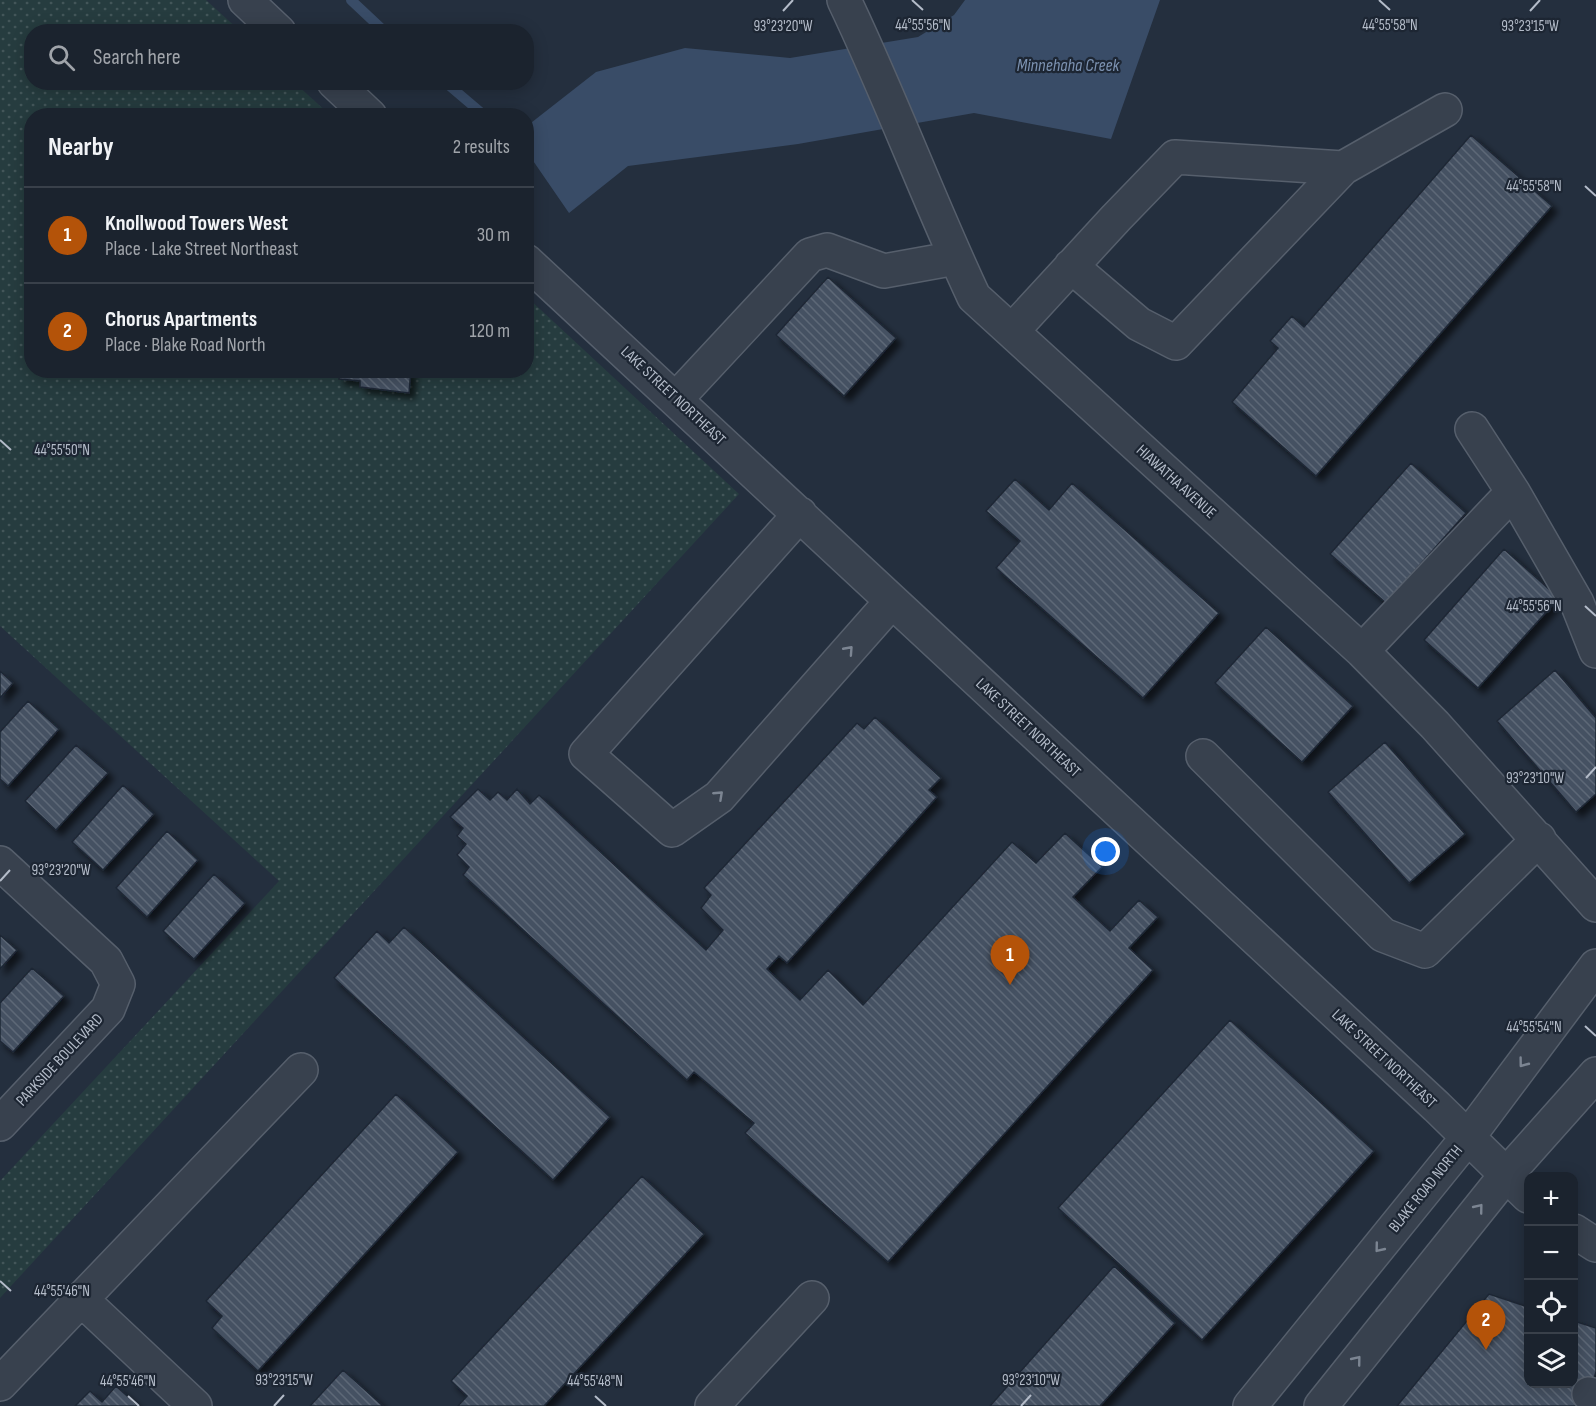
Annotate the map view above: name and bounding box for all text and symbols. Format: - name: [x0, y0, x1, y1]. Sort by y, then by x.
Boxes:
- text: 44°55'56"N: [895, 16, 951, 35]
- text: 44°55'58"N: [1362, 16, 1418, 35]
- text: 93°23'20"W: [753, 17, 813, 36]
- text: 93°23'15"W: [1501, 17, 1559, 36]
- search box: [24, 24, 534, 90]
- icon: search: [45, 41, 78, 74]
- text: Search here: [93, 44, 180, 71]
- water label: Minnehaha Creek: [1017, 55, 1120, 76]
- text: Nearby: [48, 132, 114, 163]
- text: 2 results: [453, 135, 510, 159]
- text: 44°55'58"N: [1506, 177, 1562, 196]
- text: Knollwood Towers West: [105, 210, 288, 237]
- text: 1: [64, 223, 71, 247]
- text: 30 m: [477, 223, 510, 247]
- text: Place · Lake Street Northeast: [105, 237, 298, 261]
- text: Chorus Apartments: [105, 306, 257, 333]
- text: 2: [63, 319, 72, 343]
- text: 120 m: [470, 319, 510, 343]
- text: Place · Blake Road North: [105, 333, 266, 357]
- street label: LAKE STREET NORTHEAST: [617, 343, 730, 450]
- text: 44°55'50"N: [34, 441, 90, 460]
- street label: HIAWATHA AVENUE: [1132, 441, 1220, 523]
- text: 44°55'56"N: [1506, 597, 1562, 616]
- one-way arrow: [842, 646, 853, 657]
- street label: LAKE STREET NORTHEAST: [972, 675, 1085, 782]
- text: 93°23'10"W: [1506, 769, 1564, 788]
- one-way arrow: [712, 791, 723, 802]
- your location: [1091, 837, 1120, 866]
- text: 93°23'20"W: [31, 861, 91, 880]
- pin: 1: [990, 936, 1030, 985]
- street label: LAKE STREET NORTHEAST: [1328, 1006, 1441, 1113]
- street label: PARKSIDE BOULEVARD: [12, 1010, 108, 1110]
- text: 44°55'54"N: [1506, 1018, 1562, 1037]
- one-way arrow: [1519, 1056, 1530, 1067]
- street label: BLAKE ROAD NORTH: [1385, 1142, 1467, 1236]
- map controls: [1524, 1172, 1578, 1388]
- button: +: [1524, 1172, 1578, 1226]
- one-way arrow: [1472, 1204, 1483, 1215]
- button: −: [1524, 1226, 1578, 1280]
- one-way arrow: [1375, 1242, 1386, 1253]
- button: locate: [1524, 1280, 1578, 1334]
- text: 44°55'46"N: [34, 1282, 90, 1301]
- pin: 2: [1466, 1300, 1506, 1350]
- button: layers: [1524, 1334, 1578, 1388]
- one-way arrow: [1350, 1356, 1361, 1367]
- text: 93°23'15"W: [255, 1371, 313, 1390]
- text: 93°23'10"W: [1002, 1371, 1060, 1390]
- text: 44°55'46"N: [100, 1372, 156, 1391]
- text: 44°55'48"N: [567, 1372, 623, 1391]

